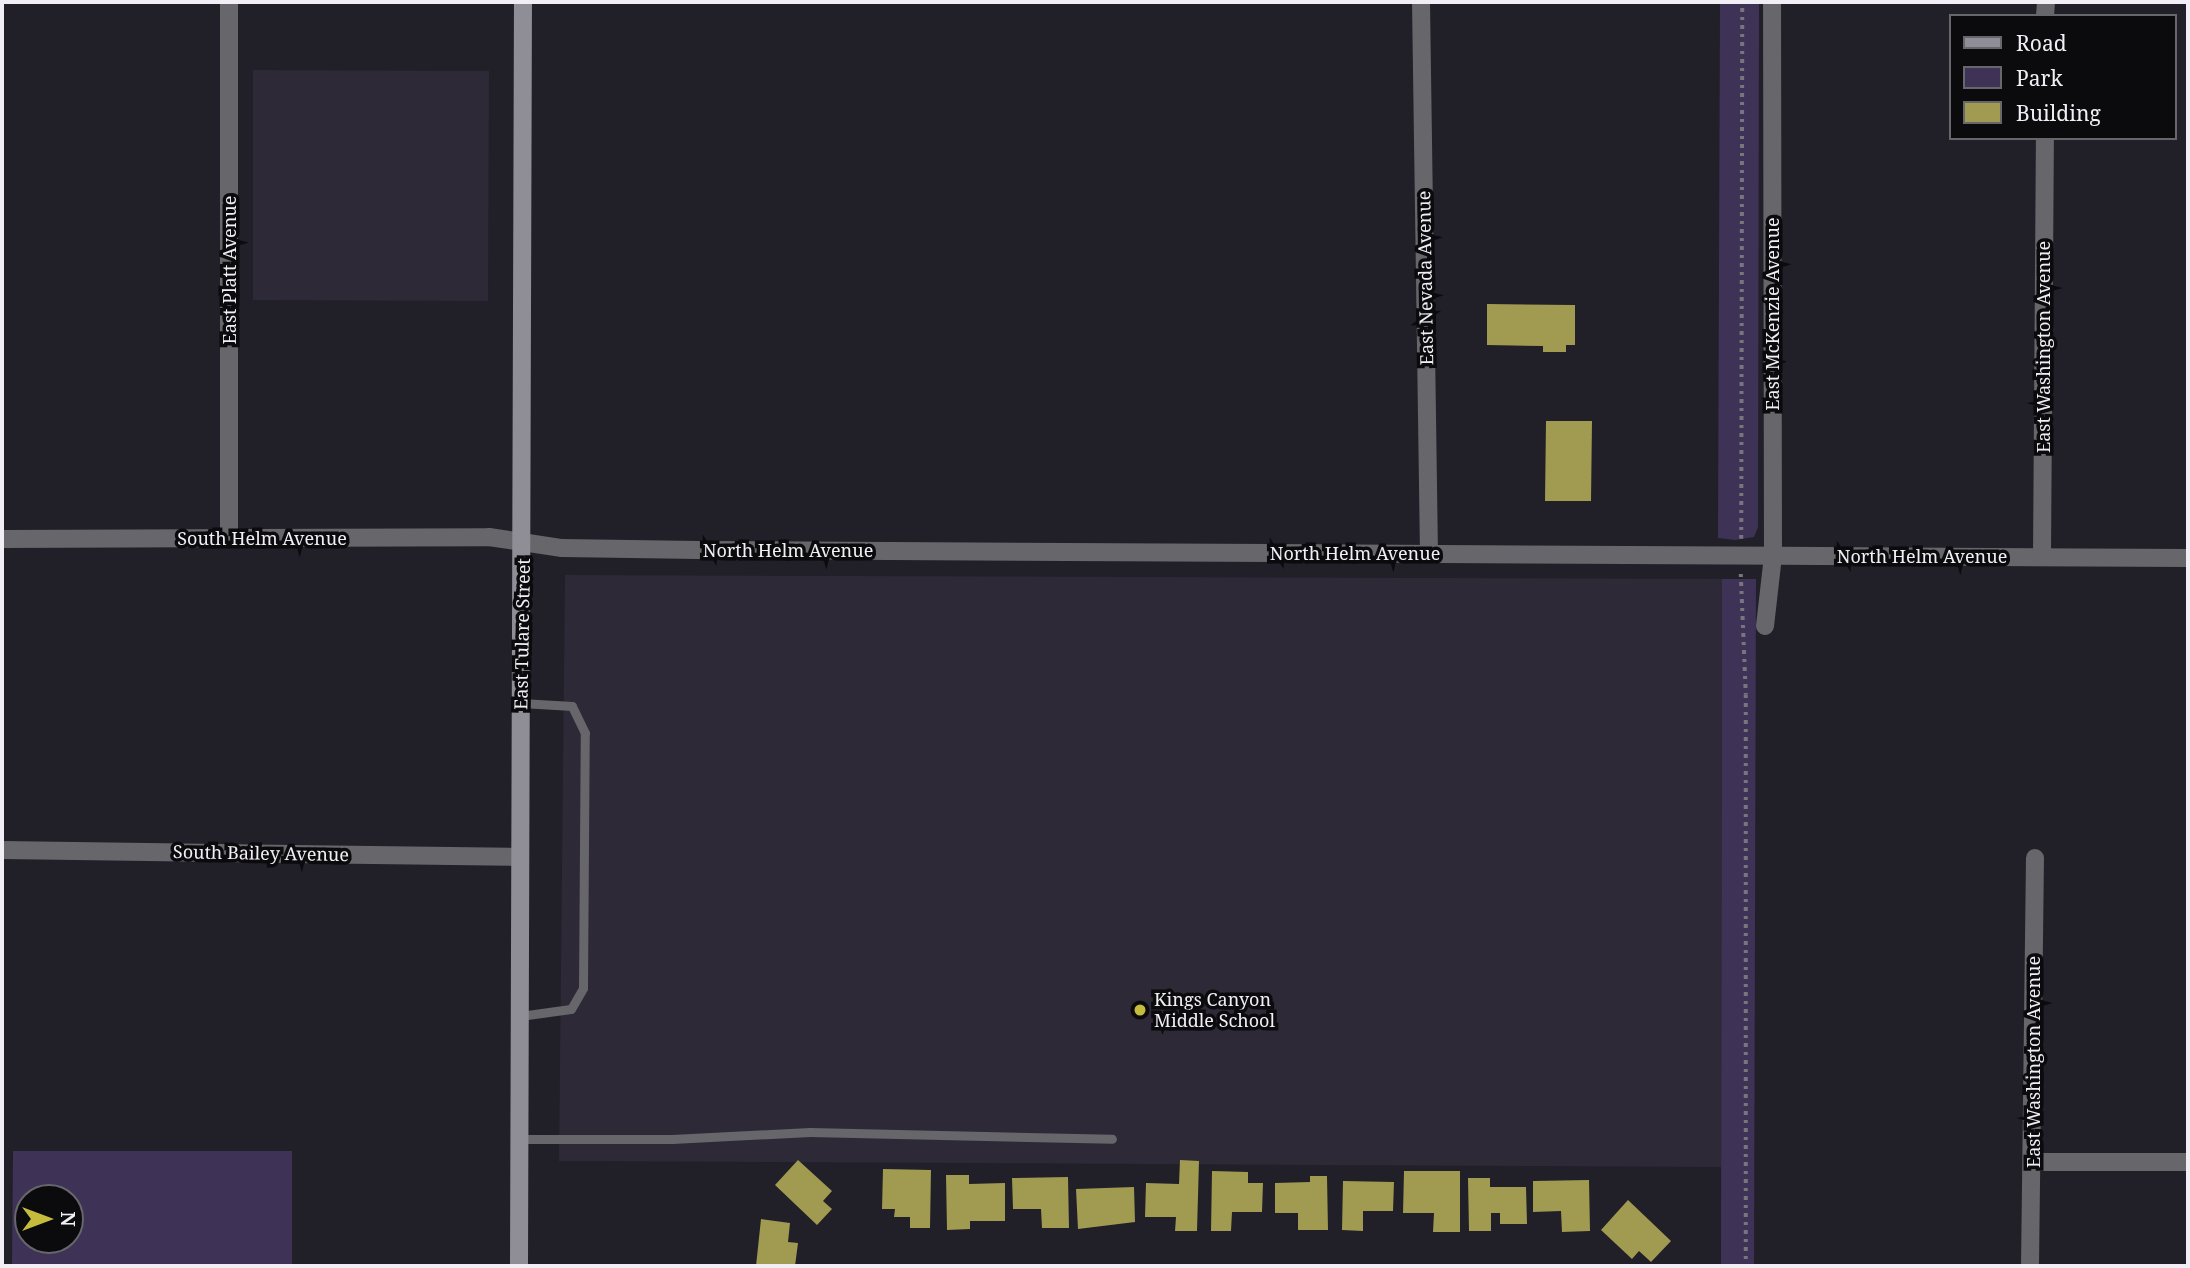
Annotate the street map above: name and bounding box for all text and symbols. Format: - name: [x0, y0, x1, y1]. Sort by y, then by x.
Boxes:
- legend: [1948, 14, 2176, 140]
- text: Road: [2016, 29, 2067, 57]
- text: Park: [2016, 64, 2063, 92]
- text: Building: [2016, 99, 2101, 127]
- street label: East Nevada Avenue: [1413, 191, 1437, 365]
- street label: East Platt Avenue: [218, 196, 240, 344]
- street label: East McKenzie Avenue: [1761, 217, 1783, 411]
- street label: East Washington Avenue: [2032, 241, 2054, 453]
- street label: South Helm Avenue: [177, 527, 347, 549]
- street label: North Helm Avenue: [703, 539, 873, 561]
- street label: North Helm Avenue: [1270, 542, 1440, 564]
- street label: North Helm Avenue: [1837, 545, 2007, 567]
- street label: East Tulare Street: [510, 558, 534, 710]
- street label: South Bailey Avenue: [173, 841, 349, 865]
- street label: East Washington Avenue: [2022, 956, 2044, 1168]
- place label: Kings Canyon Middle School: [1154, 989, 1275, 1032]
- marker: Kings Canyon Middle School: [1132, 1002, 1148, 1018]
- north arrow: [14, 1184, 84, 1254]
- text: N: [55, 1212, 81, 1226]

